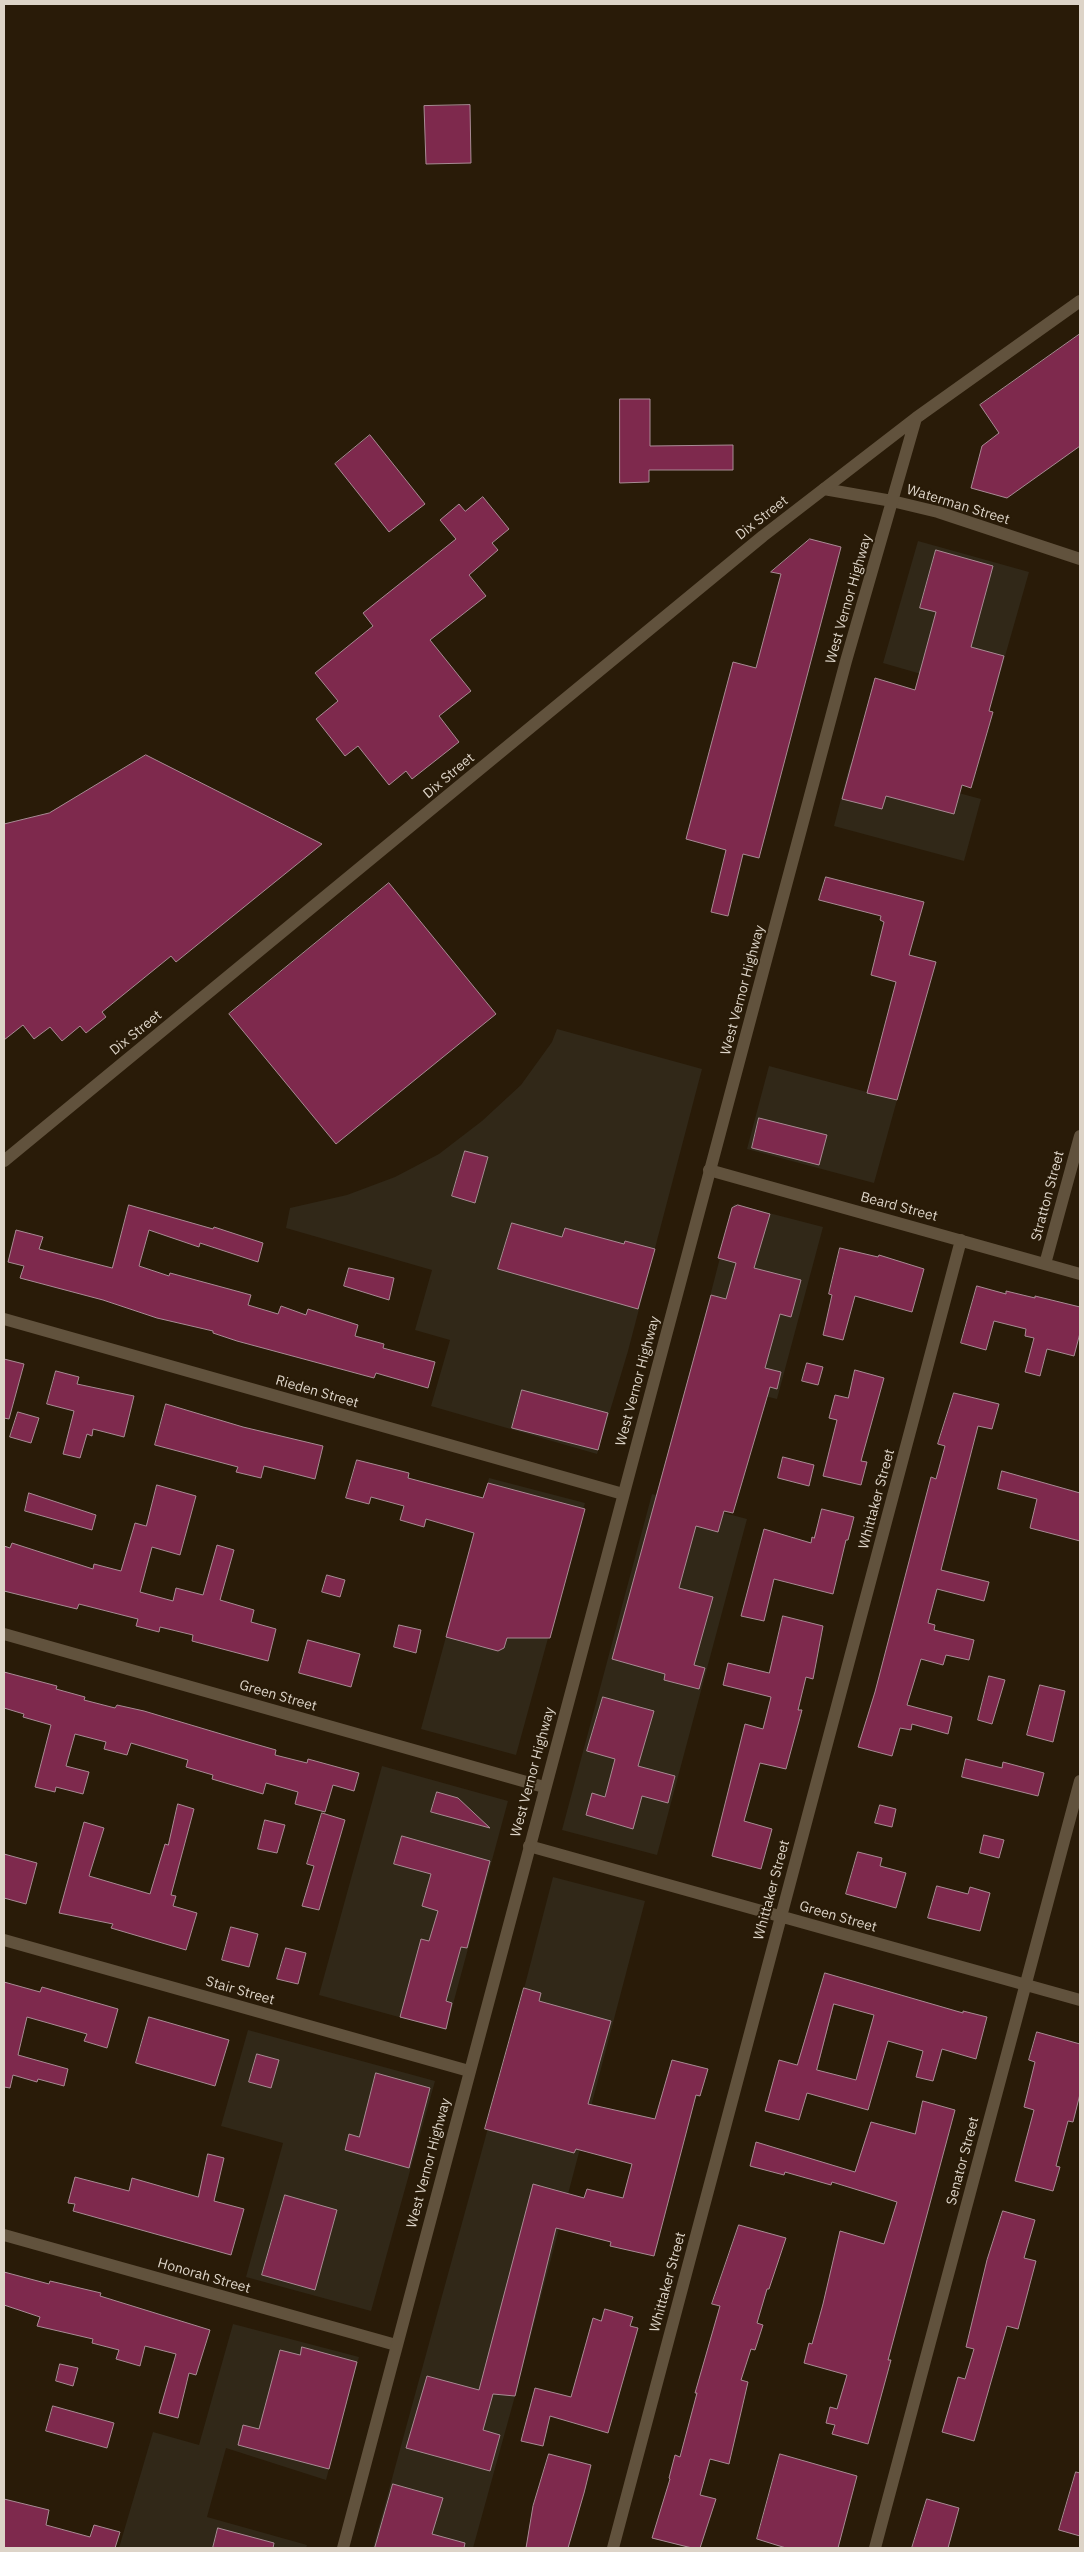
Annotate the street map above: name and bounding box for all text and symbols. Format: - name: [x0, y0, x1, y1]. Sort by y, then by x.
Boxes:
- street label: Waterman Street: [904, 481, 1012, 529]
- street label: Dix Street: [733, 492, 791, 544]
- street label: West Vernor Highway: [822, 532, 876, 666]
- street label: Dix Street: [420, 750, 478, 802]
- street label: West Vernor Highway: [718, 923, 768, 1057]
- street label: Dix Street: [107, 1007, 165, 1059]
- street label: Stratton Street: [1028, 1149, 1068, 1243]
- street label: Beard Street: [859, 1189, 939, 1225]
- street label: West Vernor Highway: [613, 1314, 663, 1448]
- street label: Rieden Street: [274, 1372, 360, 1412]
- street label: Whittaker Street: [856, 1447, 898, 1551]
- street label: Green Street: [237, 1677, 319, 1715]
- street label: West Vernor Highway: [508, 1705, 558, 1839]
- street label: Whittaker Street: [751, 1838, 793, 1942]
- street label: Green Street: [797, 1898, 879, 1936]
- street label: Stair Street: [204, 1973, 276, 2009]
- street label: West Vernor Highway: [404, 2096, 454, 2230]
- street label: Senator Street: [943, 2115, 983, 2207]
- street label: Whittaker Street: [647, 2230, 689, 2334]
- street label: Honorah Street: [156, 2255, 252, 2297]

